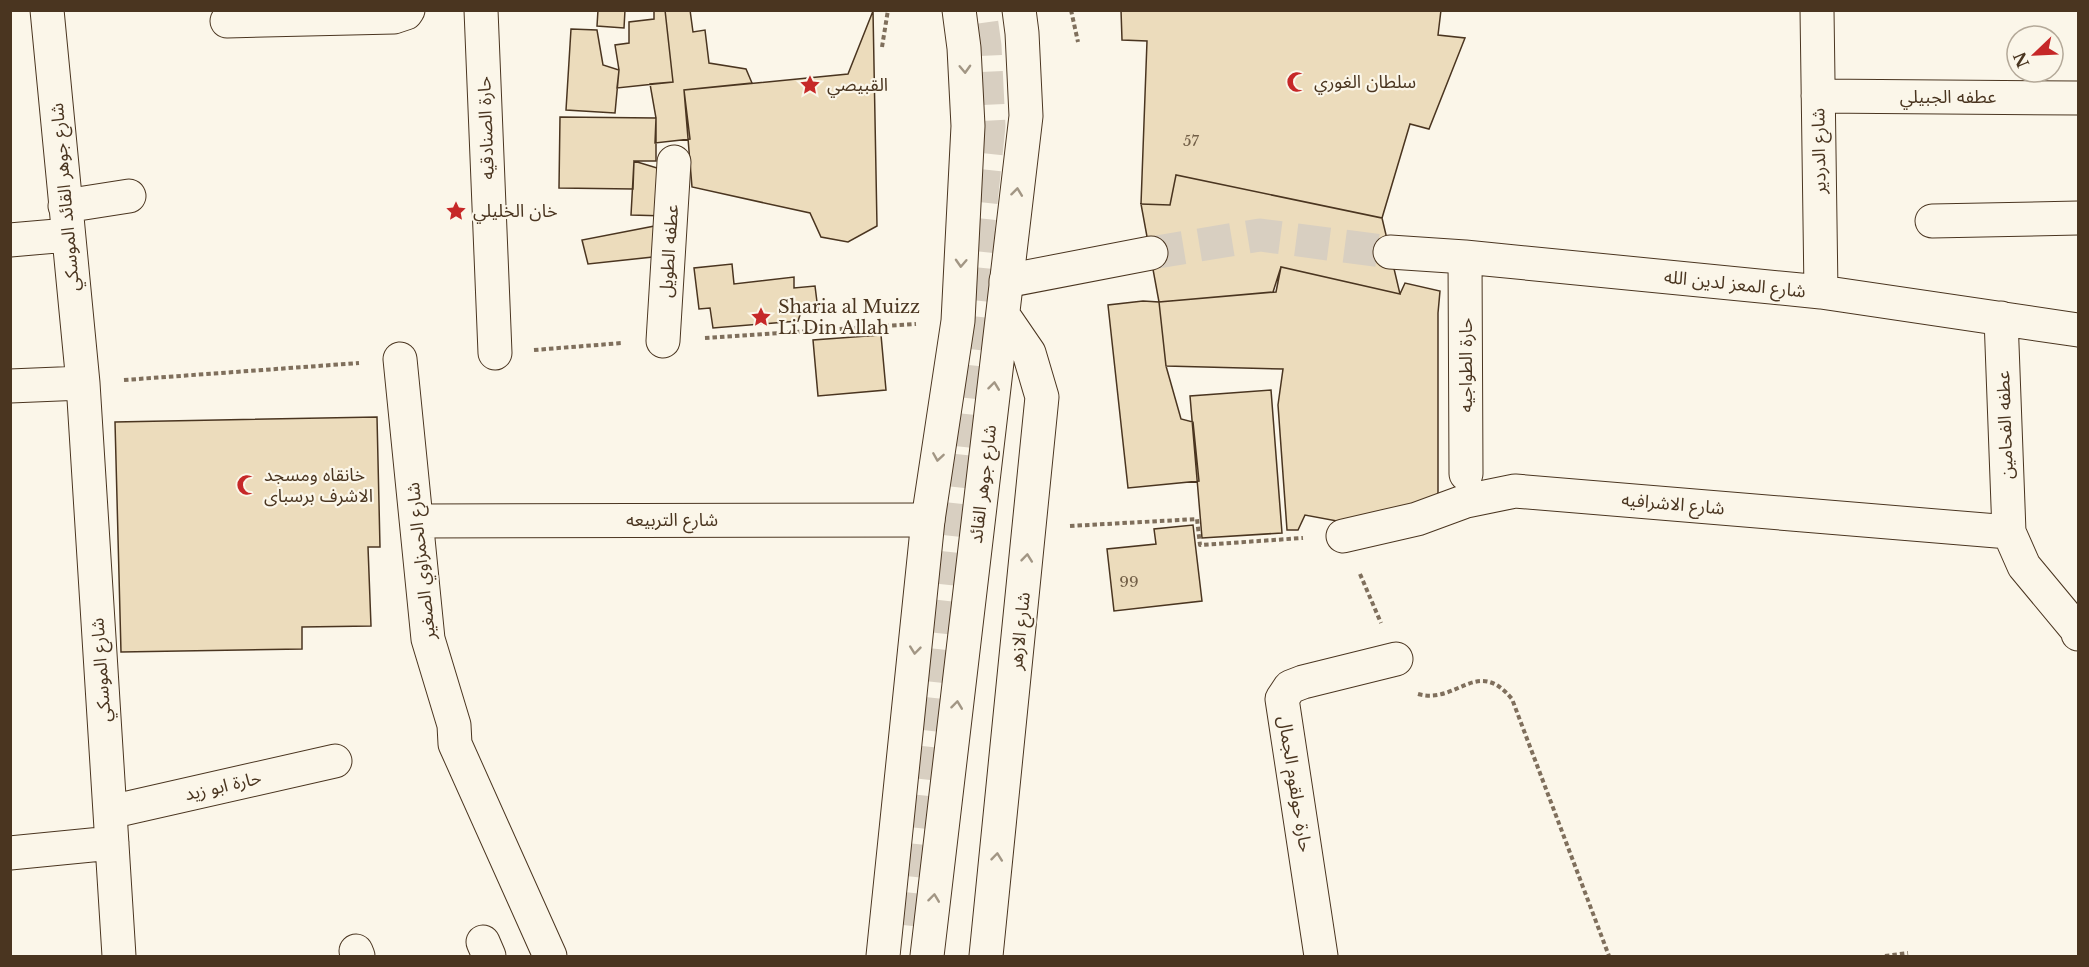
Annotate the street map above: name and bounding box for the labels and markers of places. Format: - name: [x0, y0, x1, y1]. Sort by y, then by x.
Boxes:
- mosque icon: سلطان الغوري: [1285, 70, 1309, 94]
- place label: سلطان الغوري: [1314, 71, 1416, 95]
- place icon: القبيصي: [798, 73, 822, 97]
- place label: القبيصي: [827, 74, 888, 98]
- place icon: خان الخليلي: [444, 199, 468, 223]
- place label: خان الخليلي: [473, 200, 558, 224]
- place label: Sharia al Muizz Li Din Allah: [778, 296, 920, 339]
- place icon: Sharia al Muizz Li Din Allah: [749, 305, 773, 329]
- place label: خانقاه ومسجد الاشرف برسباى: [264, 464, 373, 507]
- mosque icon: خانقاه ومسجد الاشرف برسباى: [235, 473, 259, 497]

